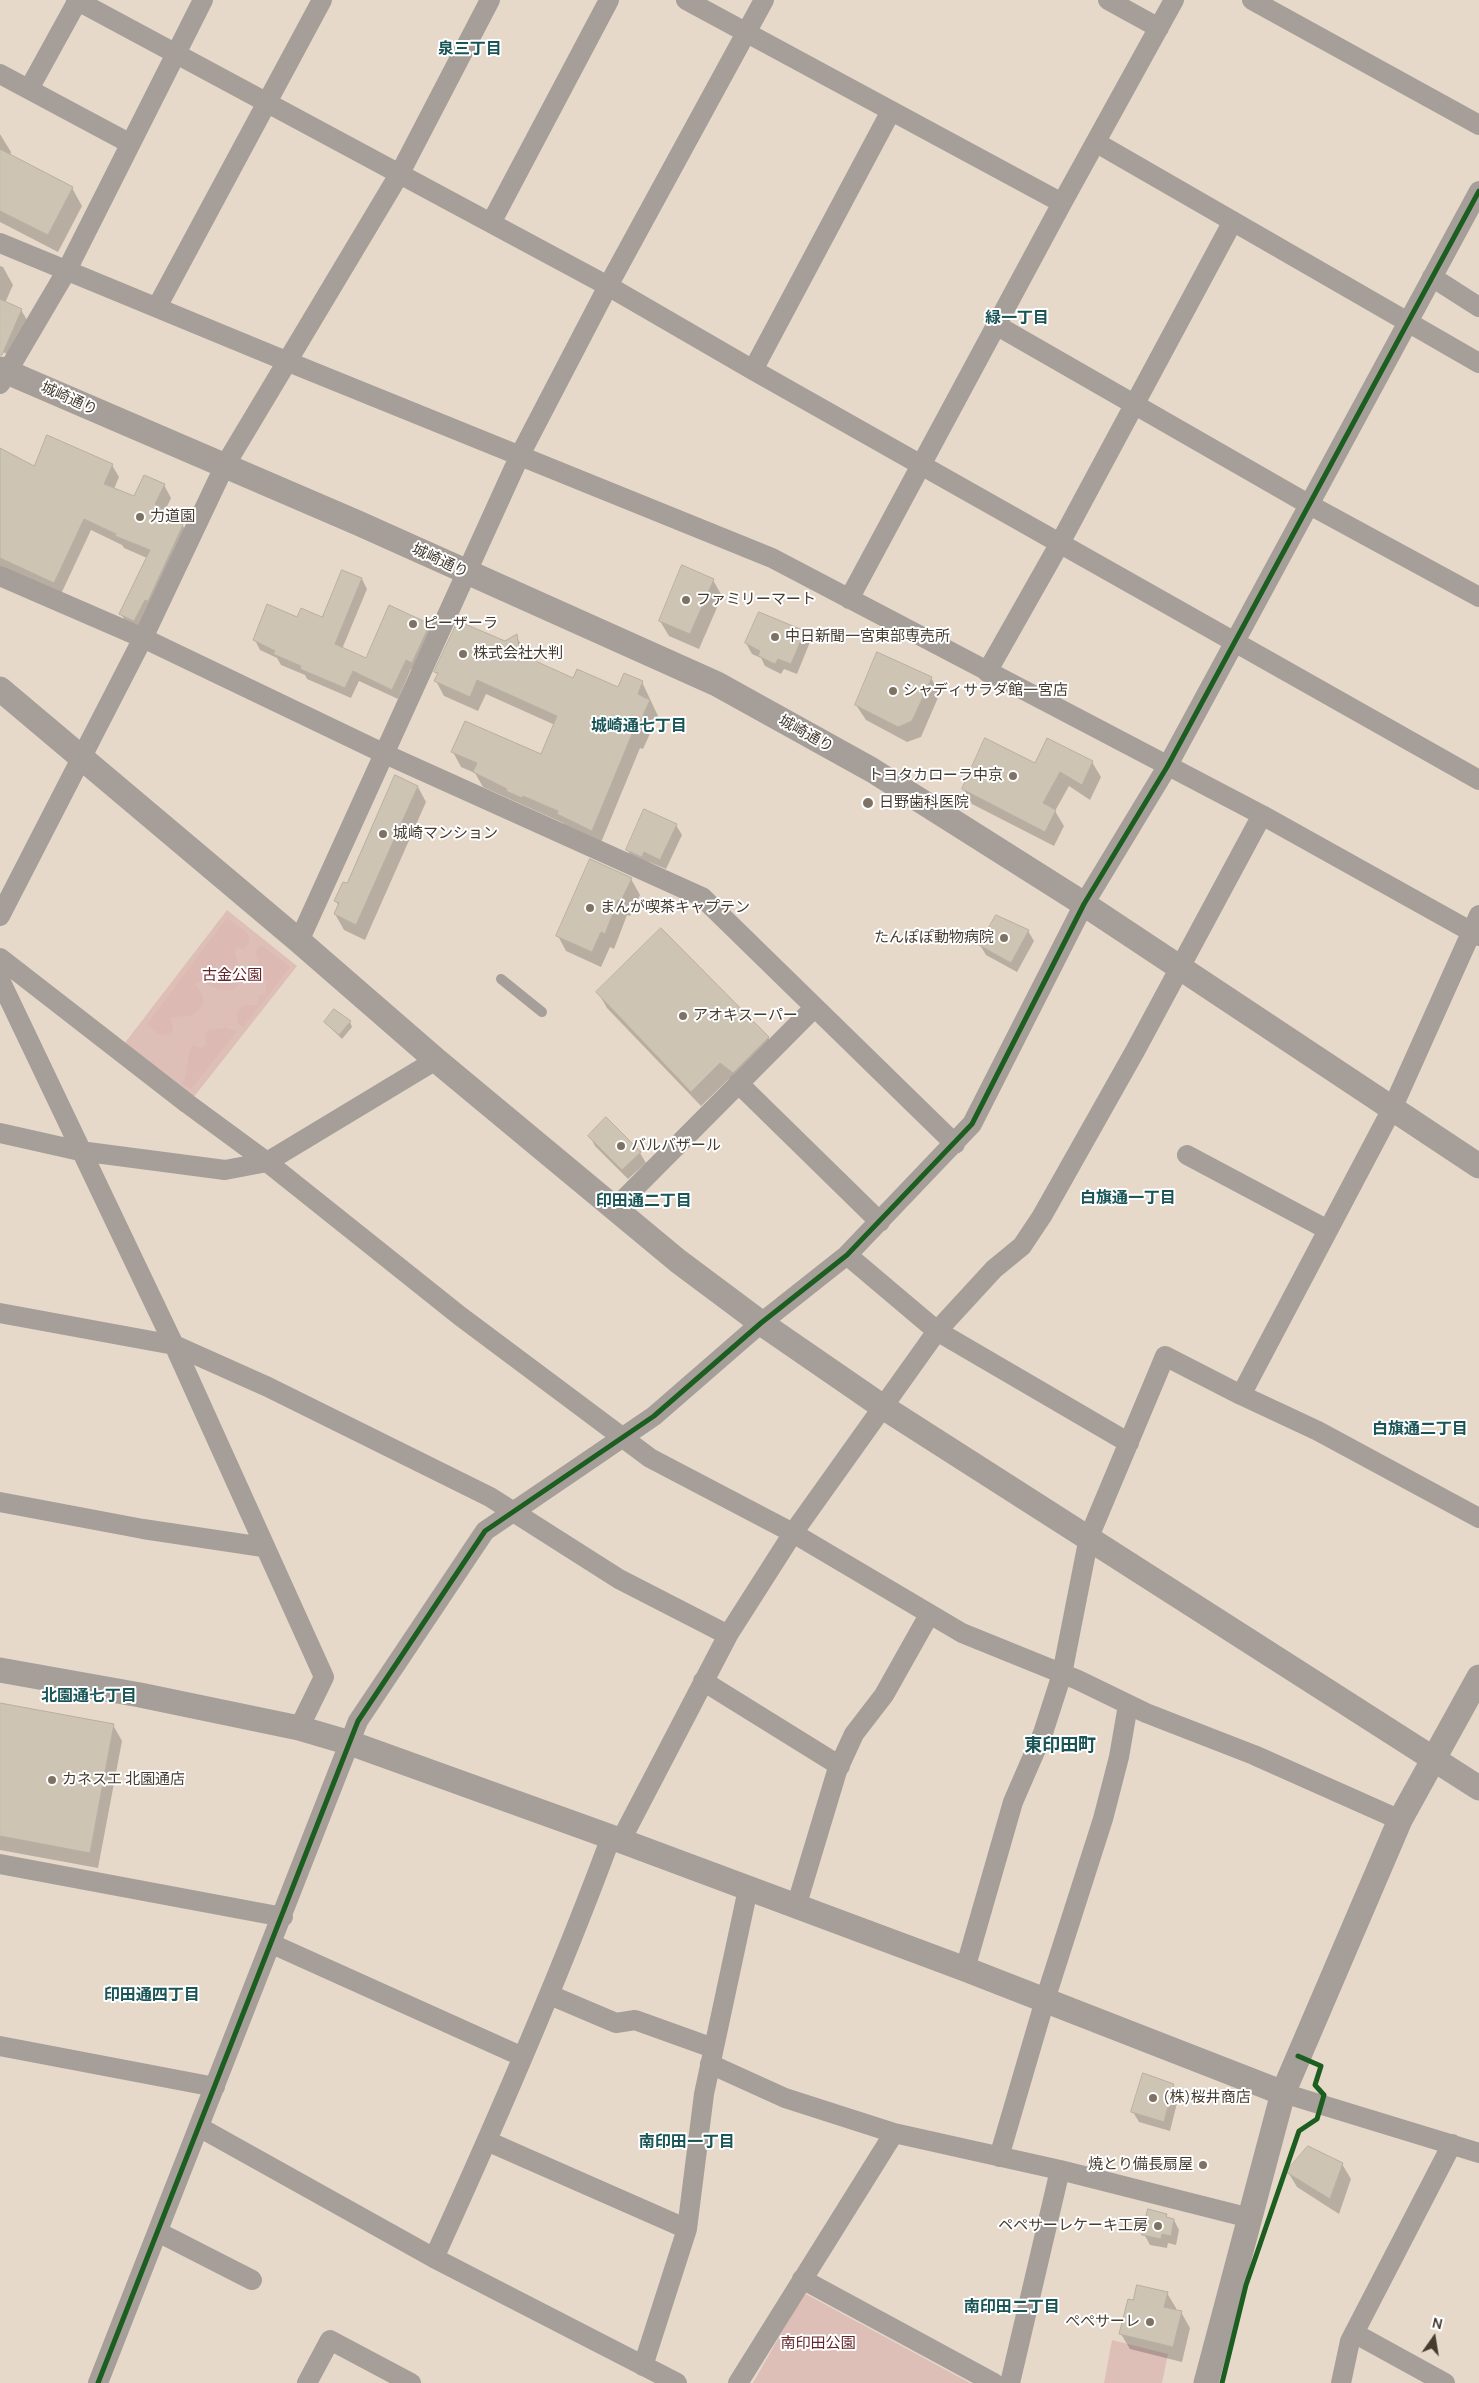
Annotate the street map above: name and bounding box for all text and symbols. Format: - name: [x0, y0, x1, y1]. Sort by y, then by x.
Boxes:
- district label: 泉三丁目: [438, 40, 502, 60]
- district label: 緑一丁目: [985, 309, 1049, 329]
- street label: 城崎通り: [38, 379, 100, 419]
- place label: 力道園: [150, 508, 195, 526]
- marker: 力道園: [134, 511, 146, 523]
- street label: 城崎通り: [409, 540, 471, 582]
- place label: ファミリーマート: [696, 591, 816, 609]
- marker: ファミリーマート: [680, 594, 692, 606]
- place label: ピーザーラ: [423, 615, 498, 633]
- marker: ピーザーラ: [407, 618, 419, 630]
- place label: 中日新聞一宮東部専売所: [785, 628, 950, 646]
- marker: 中日新聞一宮東部専売所: [769, 631, 781, 643]
- place label: 株式会社大判: [473, 645, 563, 663]
- marker: 株式会社大判: [457, 648, 469, 660]
- place label: シャディサラダ館一宮店: [903, 682, 1068, 700]
- marker: シャディサラダ館一宮店: [887, 685, 899, 697]
- street label: 城崎通り: [775, 712, 837, 756]
- district label: 城崎通七丁目: [591, 717, 687, 737]
- place label: トヨタカローラ中京: [868, 767, 1003, 785]
- marker: トヨタカローラ中京: [1007, 770, 1019, 782]
- place label: 日野歯科医院: [879, 794, 969, 812]
- marker: 日野歯科医院: [861, 796, 875, 810]
- place label: 城崎マンション: [393, 825, 498, 843]
- marker: 城崎マンション: [377, 828, 389, 840]
- place label: まんが喫茶キャプテン: [600, 899, 750, 917]
- marker: まんが喫茶キャプテン: [584, 902, 596, 914]
- place label: たんぽぽ動物病院: [874, 929, 994, 947]
- marker: たんぽぽ動物病院: [998, 932, 1010, 944]
- park label: 古金公園: [202, 967, 262, 985]
- place label: アオキスーパー: [693, 1007, 798, 1025]
- marker: アオキスーパー: [677, 1010, 689, 1022]
- place label: バルバザール: [631, 1137, 721, 1155]
- marker: バルバザール: [615, 1140, 627, 1152]
- district label: 白旗通一丁目: [1080, 1189, 1176, 1209]
- district label: 印田通二丁目: [596, 1192, 692, 1212]
- district label: 白旗通二丁目: [1372, 1420, 1468, 1440]
- district label: 北園通七丁目: [41, 1687, 137, 1707]
- district label: 東印田町: [1024, 1735, 1096, 1757]
- place label: カネスエ 北園通店: [62, 1771, 185, 1789]
- marker: カネスエ 北園通店: [46, 1774, 58, 1786]
- district label: 印田通四丁目: [104, 1986, 200, 2006]
- place label: (株)桜井商店: [1163, 2089, 1251, 2107]
- marker: (株)桜井商店: [1147, 2092, 1159, 2104]
- district label: 南印田一丁目: [639, 2133, 735, 2153]
- place label: 焼とり備長扇屋: [1088, 2156, 1193, 2174]
- marker: 焼とり備長扇屋: [1197, 2159, 1209, 2171]
- place label: ペペサーレケーキ工房: [998, 2217, 1148, 2235]
- marker: ペペサーレケーキ工房: [1152, 2220, 1164, 2232]
- district label: 南印田二丁目: [964, 2298, 1060, 2318]
- place label: ぺぺサーレ: [1065, 2313, 1140, 2331]
- north arrow: [1409, 2313, 1459, 2363]
- text: N: [1430, 2313, 1445, 2333]
- marker: ぺぺサーレ: [1144, 2316, 1156, 2328]
- park label: 南印田公園: [781, 2335, 855, 2353]

